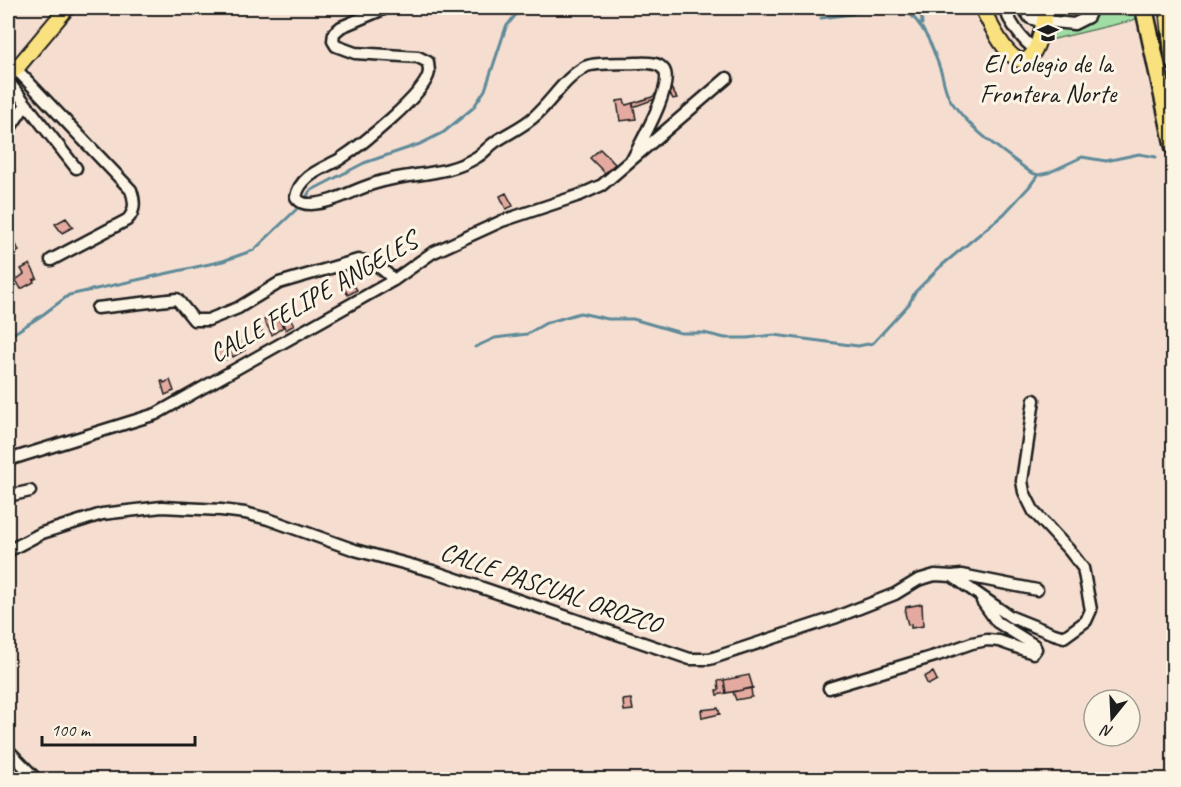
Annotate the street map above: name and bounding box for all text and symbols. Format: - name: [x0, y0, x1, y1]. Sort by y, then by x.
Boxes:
- school or university icon: El Colegio de la Frontera Norte: [1036, 21, 1060, 45]
- place label: El Colegio de la Frontera Norte: [980, 47, 1118, 110]
- street label: CALLE FELIPE ANGELES: [203, 221, 427, 370]
- street label: CALLE PASCUAL OROZCO: [436, 535, 669, 642]
- north arrow: [1082, 688, 1142, 748]
- scale bar: [42, 709, 195, 747]
- text: 100 m: [51, 719, 92, 741]
- text: N: [1097, 719, 1115, 742]

